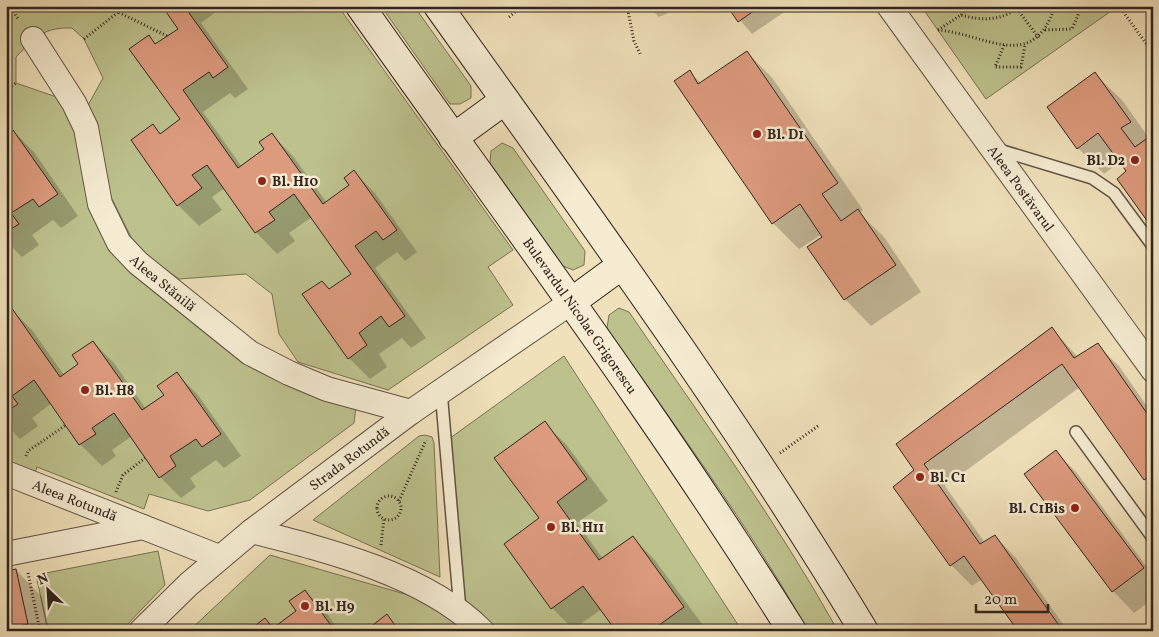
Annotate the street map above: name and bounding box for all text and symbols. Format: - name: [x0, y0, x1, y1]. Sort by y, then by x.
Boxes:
- place label: Bl. D1: [767, 126, 804, 145]
- marker: Bl. D1: [751, 128, 763, 140]
- street label: Aleea Postăvarul: [982, 142, 1058, 236]
- place label: Bl. D2: [1087, 152, 1125, 171]
- marker: Bl. D2: [1129, 154, 1141, 166]
- place label: Bl. H10: [272, 173, 318, 192]
- marker: Bl. H10: [256, 175, 268, 187]
- street label: Bulevardul Nicolae Grigorescu: [517, 235, 641, 398]
- street label: Aleea Stănilă: [124, 252, 199, 317]
- place label: Bl. H8: [95, 382, 134, 401]
- marker: Bl. H8: [79, 384, 91, 396]
- street label: Strada Rotundă: [306, 423, 394, 496]
- place label: Bl. C1: [930, 469, 966, 488]
- marker: Bl. C1: [914, 471, 926, 483]
- street label: Aleea Rotundă: [29, 476, 120, 527]
- place label: Bl. C1Bis: [1009, 500, 1065, 519]
- marker: Bl. C1Bis: [1069, 502, 1081, 514]
- place label: Bl. H11: [561, 519, 604, 538]
- marker: Bl. H11: [545, 521, 557, 533]
- north arrow: [22, 564, 72, 614]
- text: N: [35, 569, 52, 590]
- scale bar: [976, 582, 1049, 614]
- text: 20 m: [984, 590, 1017, 611]
- place label: Bl. H9: [315, 598, 355, 617]
- marker: Bl. H9: [299, 600, 311, 612]

